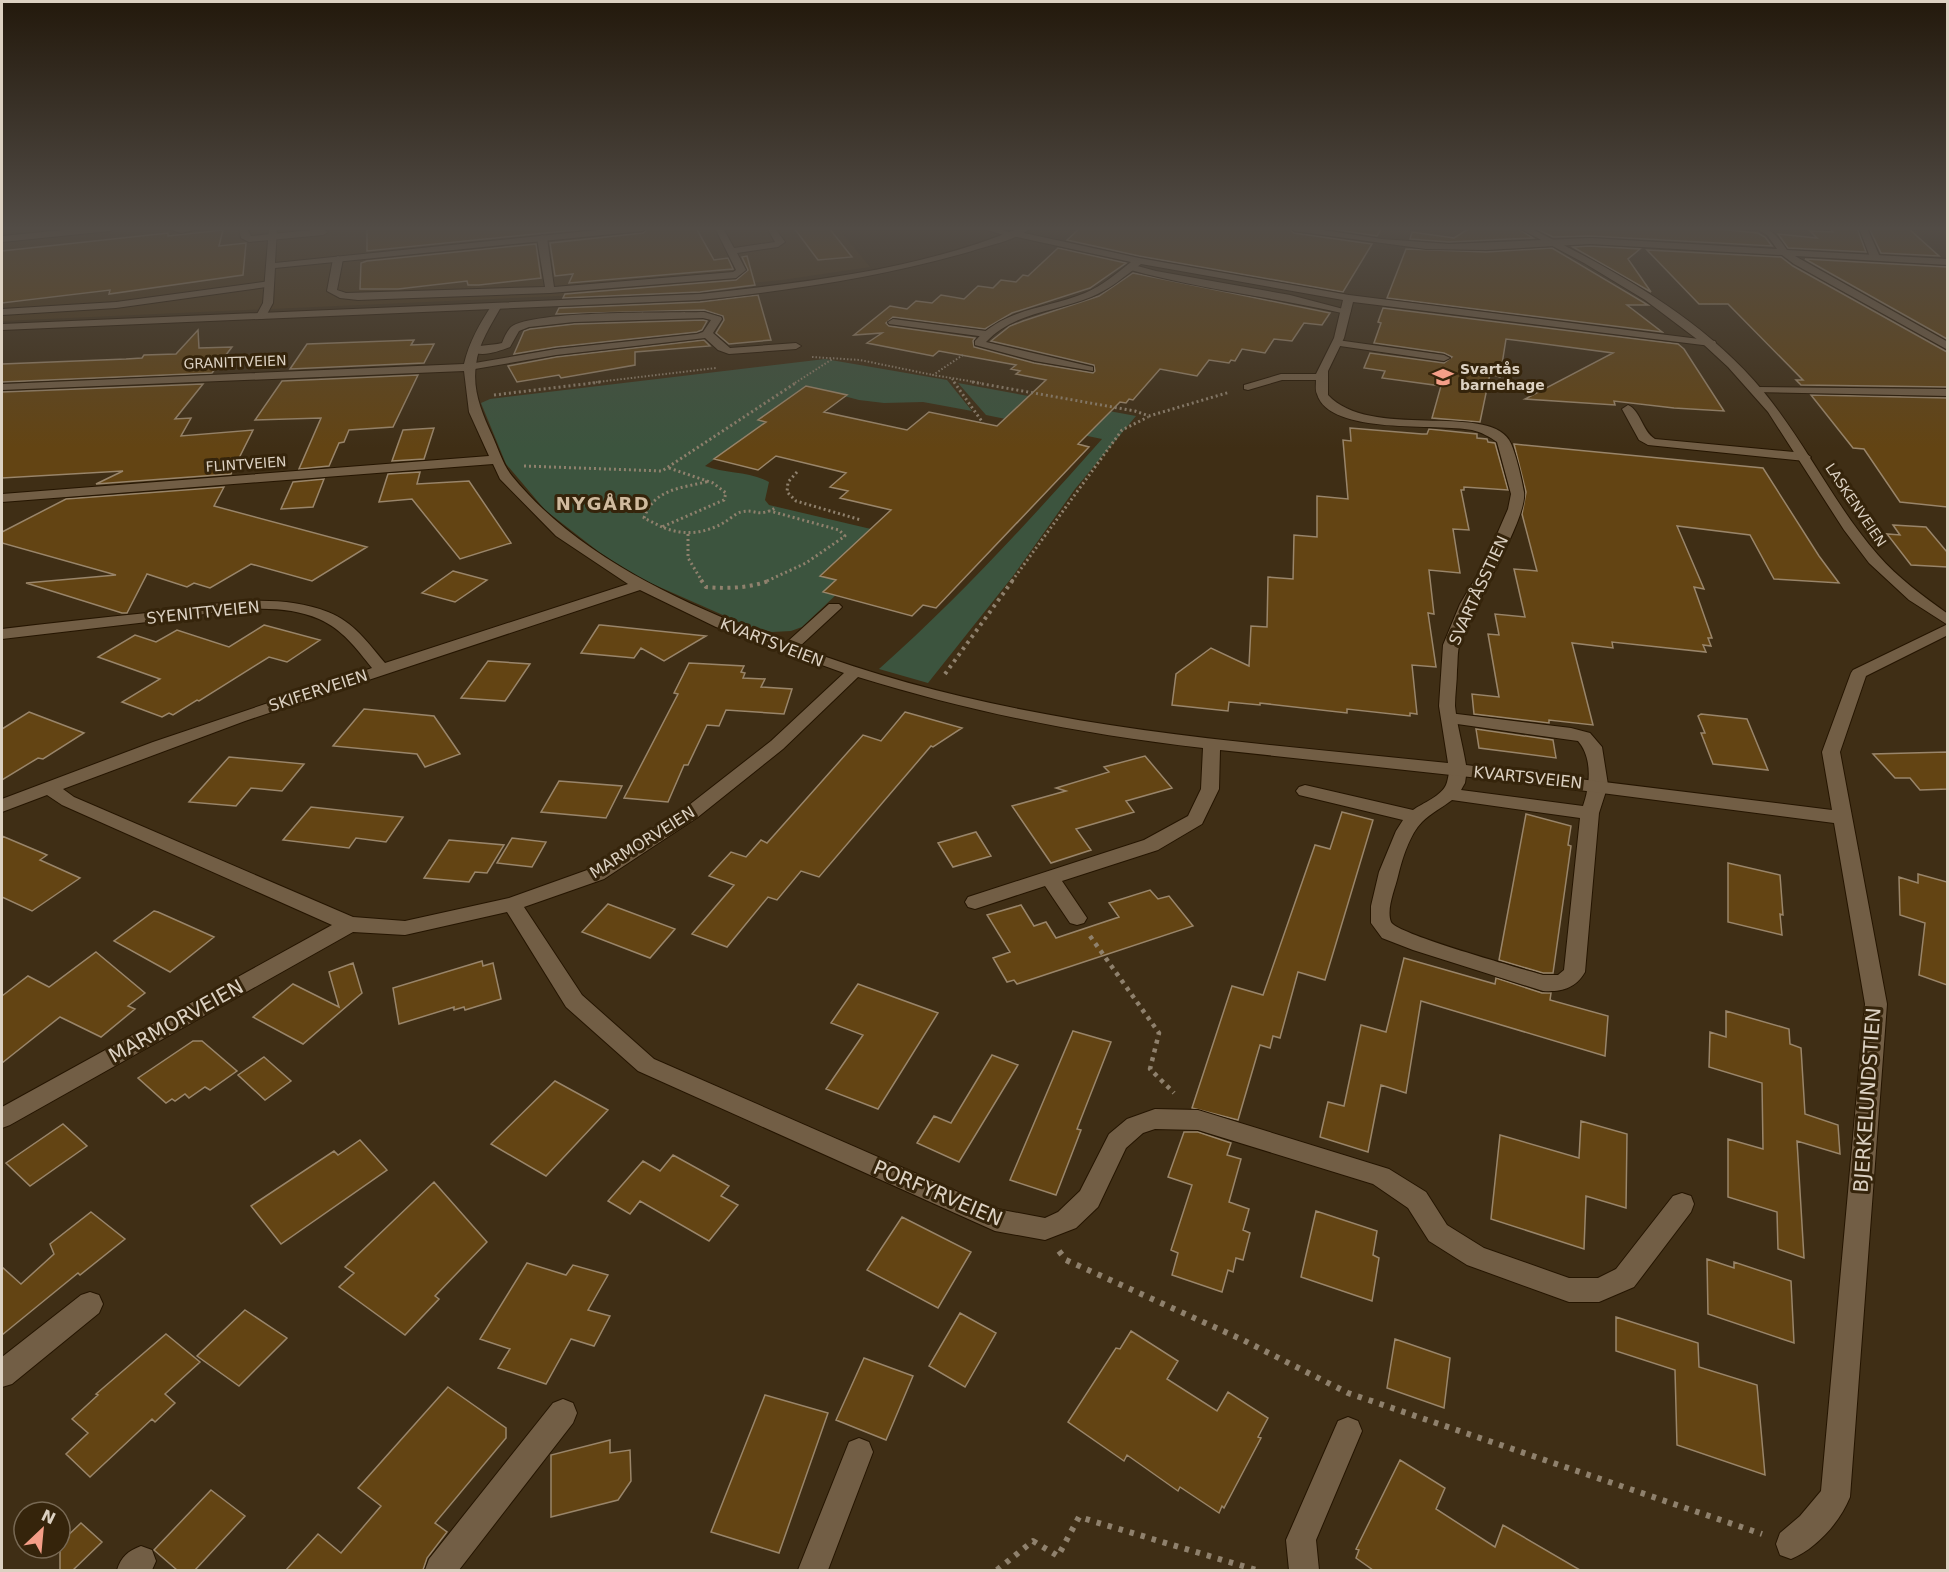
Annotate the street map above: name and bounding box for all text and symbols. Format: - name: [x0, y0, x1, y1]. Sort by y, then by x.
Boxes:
- street label: GRANITTVEIEN: [183, 352, 287, 372]
- place label: Svartås barnehage: [1460, 361, 1545, 393]
- school or university icon: Svartås barnehage: [1431, 365, 1455, 389]
- street label: FLINTVEIEN: [205, 453, 287, 475]
- street label: LASKENVEIEN: [1822, 460, 1890, 550]
- district label: NYGÅRD: [556, 492, 650, 514]
- street label: SVARTÅSSTIEN: [1445, 532, 1512, 648]
- street label: SYENITTVEIEN: [145, 597, 261, 628]
- street label: KVARTSVEIEN: [717, 614, 826, 671]
- street label: SKIFERVEIEN: [266, 666, 370, 715]
- street label: KVARTSVEIEN: [1473, 762, 1583, 793]
- street label: MARMORVEIEN: [586, 802, 698, 882]
- street label: MARMORVEIEN: [104, 974, 248, 1068]
- street label: BJERKELUNDSTIEN: [1849, 1007, 1885, 1193]
- street label: PORFYRVEIEN: [870, 1155, 1006, 1231]
- north arrow: [12, 1500, 72, 1560]
- text: N: [38, 1505, 59, 1528]

